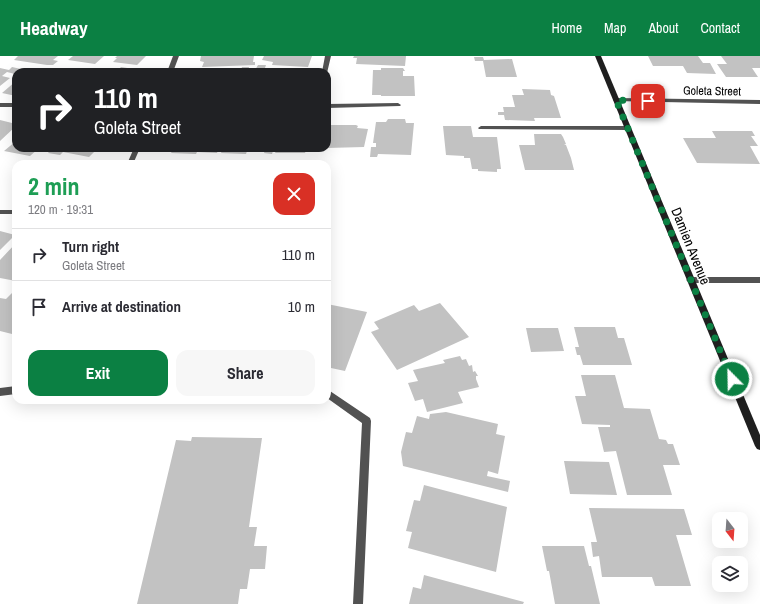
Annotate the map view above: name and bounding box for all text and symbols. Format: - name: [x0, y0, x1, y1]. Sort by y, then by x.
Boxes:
- text: Headway: [20, 15, 88, 41]
- text: Home: [551, 19, 582, 37]
- text: Map: [604, 19, 626, 37]
- text: About: [648, 19, 678, 37]
- text: Contact: [700, 19, 740, 37]
- text: 110 m: [94, 79, 158, 117]
- street label: Goleta Street: [683, 82, 741, 100]
- icon: right: [28, 84, 80, 136]
- pin: [631, 84, 665, 118]
- icon: arrive: [637, 90, 659, 112]
- text: Goleta Street: [94, 115, 181, 140]
- text: 2 min: [28, 170, 79, 202]
- button: close: [273, 173, 315, 215]
- text: 120 m · 19:31: [28, 201, 93, 218]
- street label: Damien Avenue: [667, 205, 715, 287]
- text: Turn right: [62, 236, 119, 257]
- icon: right: [28, 244, 50, 266]
- text: 110 m: [282, 244, 315, 265]
- text: Goleta Street: [62, 257, 125, 274]
- icon: arrive: [28, 296, 50, 318]
- text: Arrive at destination: [62, 296, 181, 317]
- text: 10 m: [288, 296, 315, 317]
- button: Exit: [28, 350, 168, 396]
- button: Share: [176, 350, 315, 396]
- position arrow: [711, 358, 753, 400]
- north arrow: [712, 512, 748, 548]
- map controls: [712, 512, 748, 592]
- button: layers: [712, 556, 748, 592]

